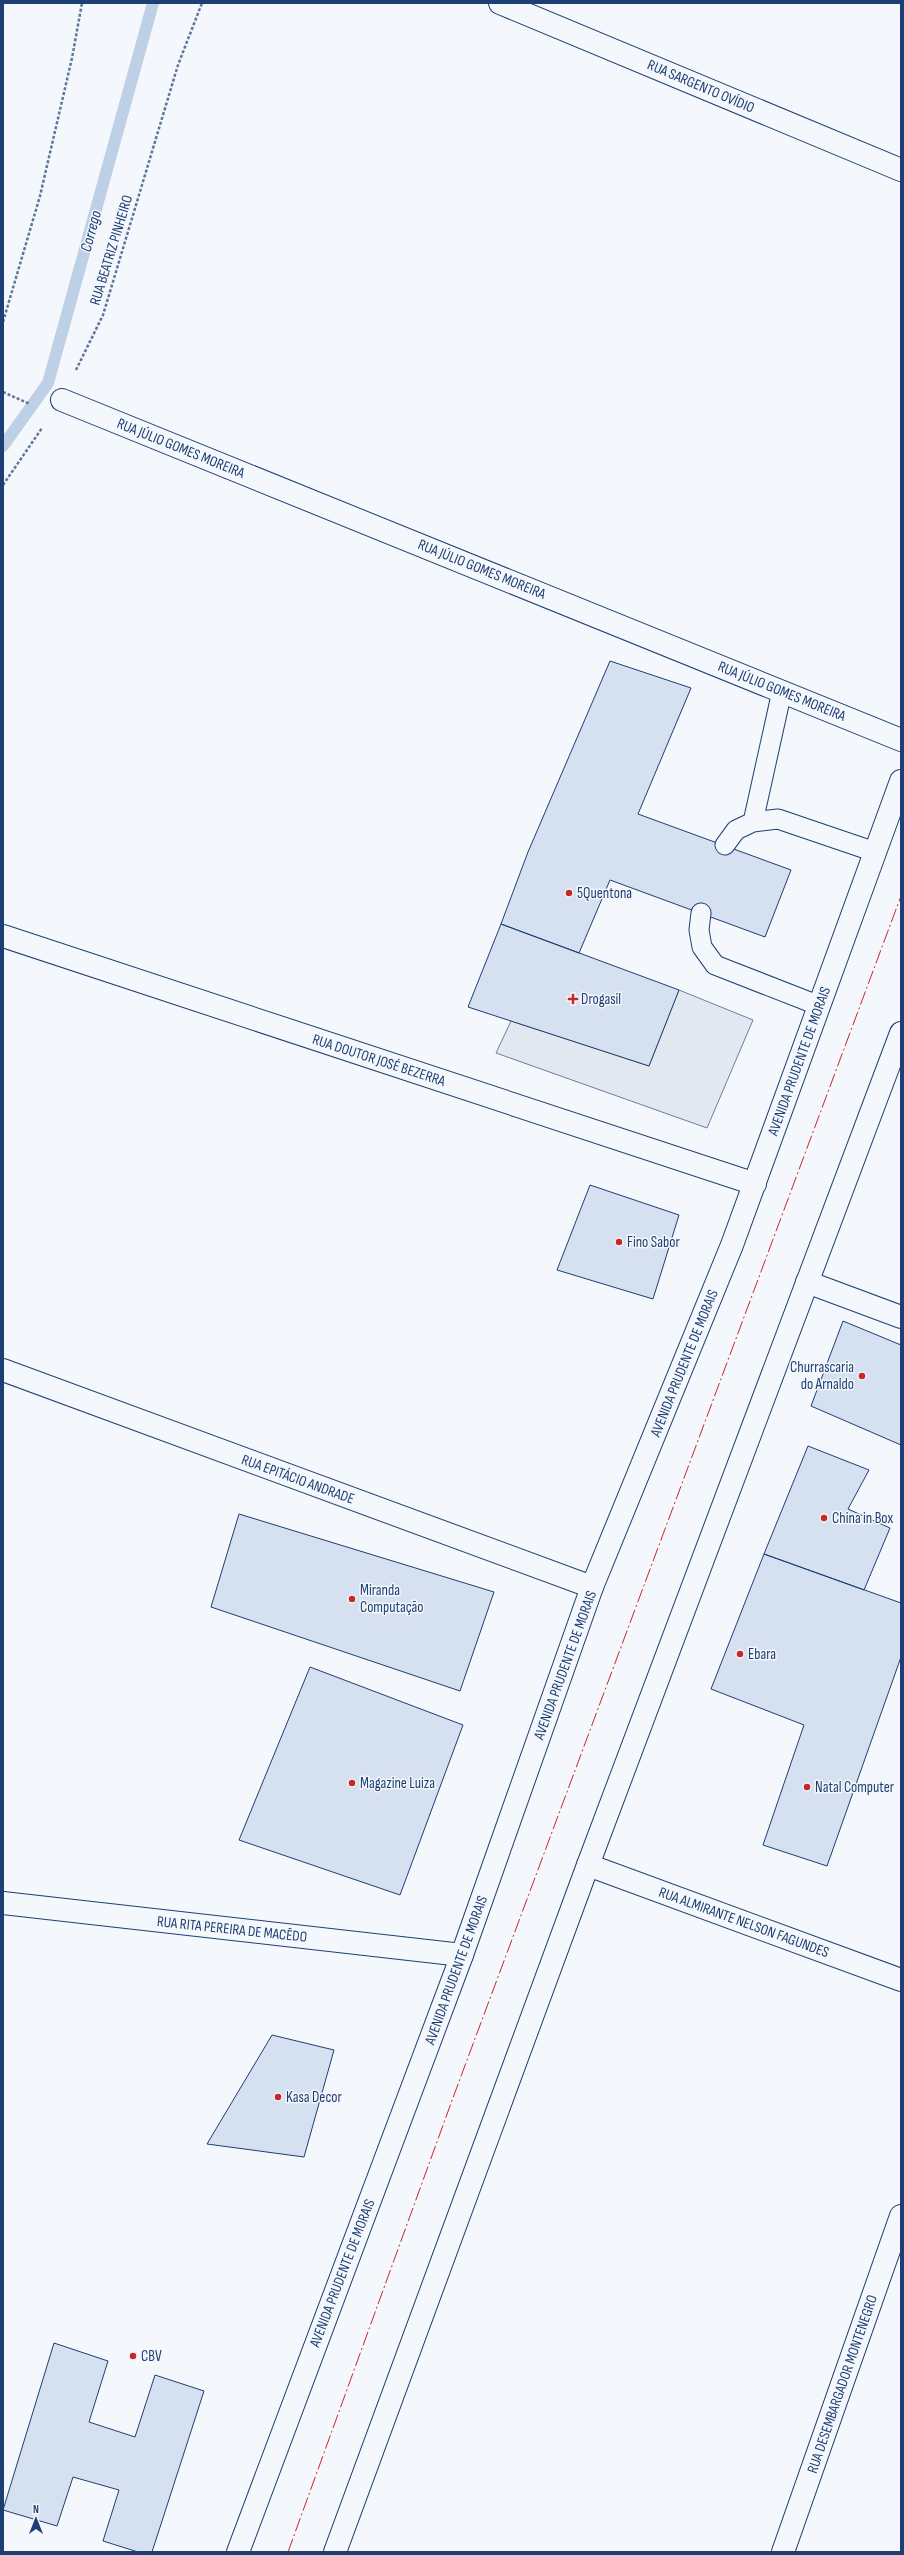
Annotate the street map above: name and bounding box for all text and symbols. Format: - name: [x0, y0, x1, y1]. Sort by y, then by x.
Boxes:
- street label: RUA SARGENTO OVÍDIO: [644, 55, 757, 118]
- street label: RUA BEATRIZ PINHEIRO: [86, 193, 137, 308]
- water label: Corrego: [77, 208, 106, 254]
- street label: RUA JÚLIO GOMES MOREIRA: [114, 414, 248, 483]
- street label: RUA JÚLIO GOMES MOREIRA: [415, 535, 549, 604]
- street label: RUA JÚLIO GOMES MOREIRA: [715, 657, 849, 726]
- place label: 5Quentona: [577, 884, 632, 903]
- marker: 5Quentona: [564, 888, 574, 898]
- street label: AVENIDA PRUDENTE DE MORAIS: [763, 984, 835, 1139]
- place label: Drogasil: [581, 990, 621, 1009]
- marker: Drogasil: [568, 994, 578, 1004]
- street label: RUA DOUTOR JOSÉ BEZERRA: [310, 1030, 448, 1091]
- place label: Fino Sabor: [627, 1233, 680, 1252]
- marker: Fino Sabor: [614, 1237, 624, 1247]
- street label: AVENIDA PRUDENTE DE MORAIS: [646, 1287, 723, 1440]
- place label: Churrascaria do Arnaldo: [790, 1358, 854, 1394]
- marker: Churrascaria do Arnaldo: [857, 1371, 867, 1381]
- street label: RUA EPITÁCIO ANDRADE: [239, 1450, 357, 1509]
- place label: China in Box: [832, 1509, 893, 1528]
- marker: China in Box: [819, 1513, 829, 1523]
- place label: Miranda Computação: [360, 1581, 424, 1617]
- street label: AVENIDA PRUDENTE DE MORAIS: [529, 1588, 601, 1743]
- marker: Miranda Computação: [347, 1594, 357, 1604]
- place label: Ebara: [748, 1645, 776, 1664]
- marker: Ebara: [735, 1649, 745, 1659]
- place label: Magazine Luiza: [360, 1774, 435, 1793]
- marker: Magazine Luiza: [347, 1778, 357, 1788]
- place label: Natal Computer: [815, 1778, 895, 1797]
- marker: Natal Computer: [802, 1782, 812, 1792]
- street label: RUA ALMIRANTE NELSON FAGUNDES: [656, 1883, 832, 1962]
- street label: AVENIDA PRUDENTE DE MORAIS: [420, 1893, 492, 2048]
- street label: RUA RITA PEREIRA DE MACÊDO: [156, 1912, 308, 1947]
- place label: Kasa Decor: [286, 2088, 343, 2107]
- marker: Kasa Decor: [273, 2092, 283, 2102]
- street label: AVENIDA PRUDENTE DE MORAIS: [305, 2196, 379, 2351]
- street label: RUA DESEMBARGADOR MONTENEGRO: [803, 2292, 882, 2476]
- place label: CBV: [141, 2347, 162, 2366]
- marker: CBV: [128, 2351, 138, 2361]
- north arrow: [16, 2499, 56, 2539]
- text: N: [33, 2503, 39, 2516]

